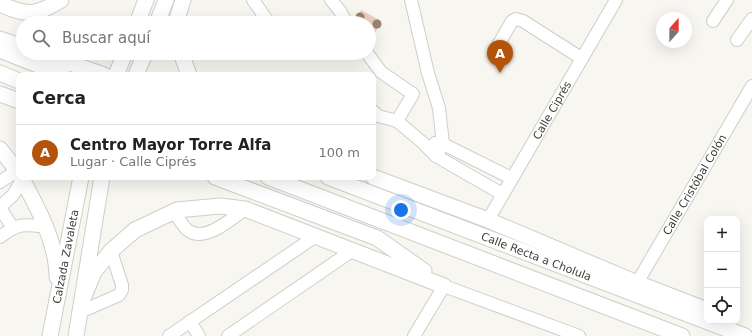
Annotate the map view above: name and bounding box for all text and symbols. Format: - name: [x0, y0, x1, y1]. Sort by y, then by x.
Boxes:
- north arrow: [656, 12, 692, 48]
- search box: [16, 16, 376, 60]
- icon: search: [30, 27, 52, 49]
- text: Buscar aquí: [62, 29, 150, 47]
- pin: A: [487, 40, 513, 73]
- street label: Calle Ciprés: [530, 78, 574, 142]
- text: Cerca: [32, 88, 86, 108]
- street label: Calle Cristóbal Colón: [660, 132, 729, 237]
- text: Centro Mayor Torre Alfa: [70, 136, 271, 154]
- text: A: [40, 145, 50, 160]
- text: 100 m: [318, 145, 360, 160]
- text: Lugar · Calle Ciprés: [70, 154, 196, 169]
- your location: [391, 200, 411, 220]
- street label: Calzada Zavaleta: [50, 208, 81, 305]
- map controls: [704, 216, 740, 324]
- button: +: [704, 216, 740, 252]
- street label: Calle Recta a Cholula: [479, 230, 593, 283]
- button: −: [704, 252, 740, 288]
- button: locate: [704, 288, 740, 324]

